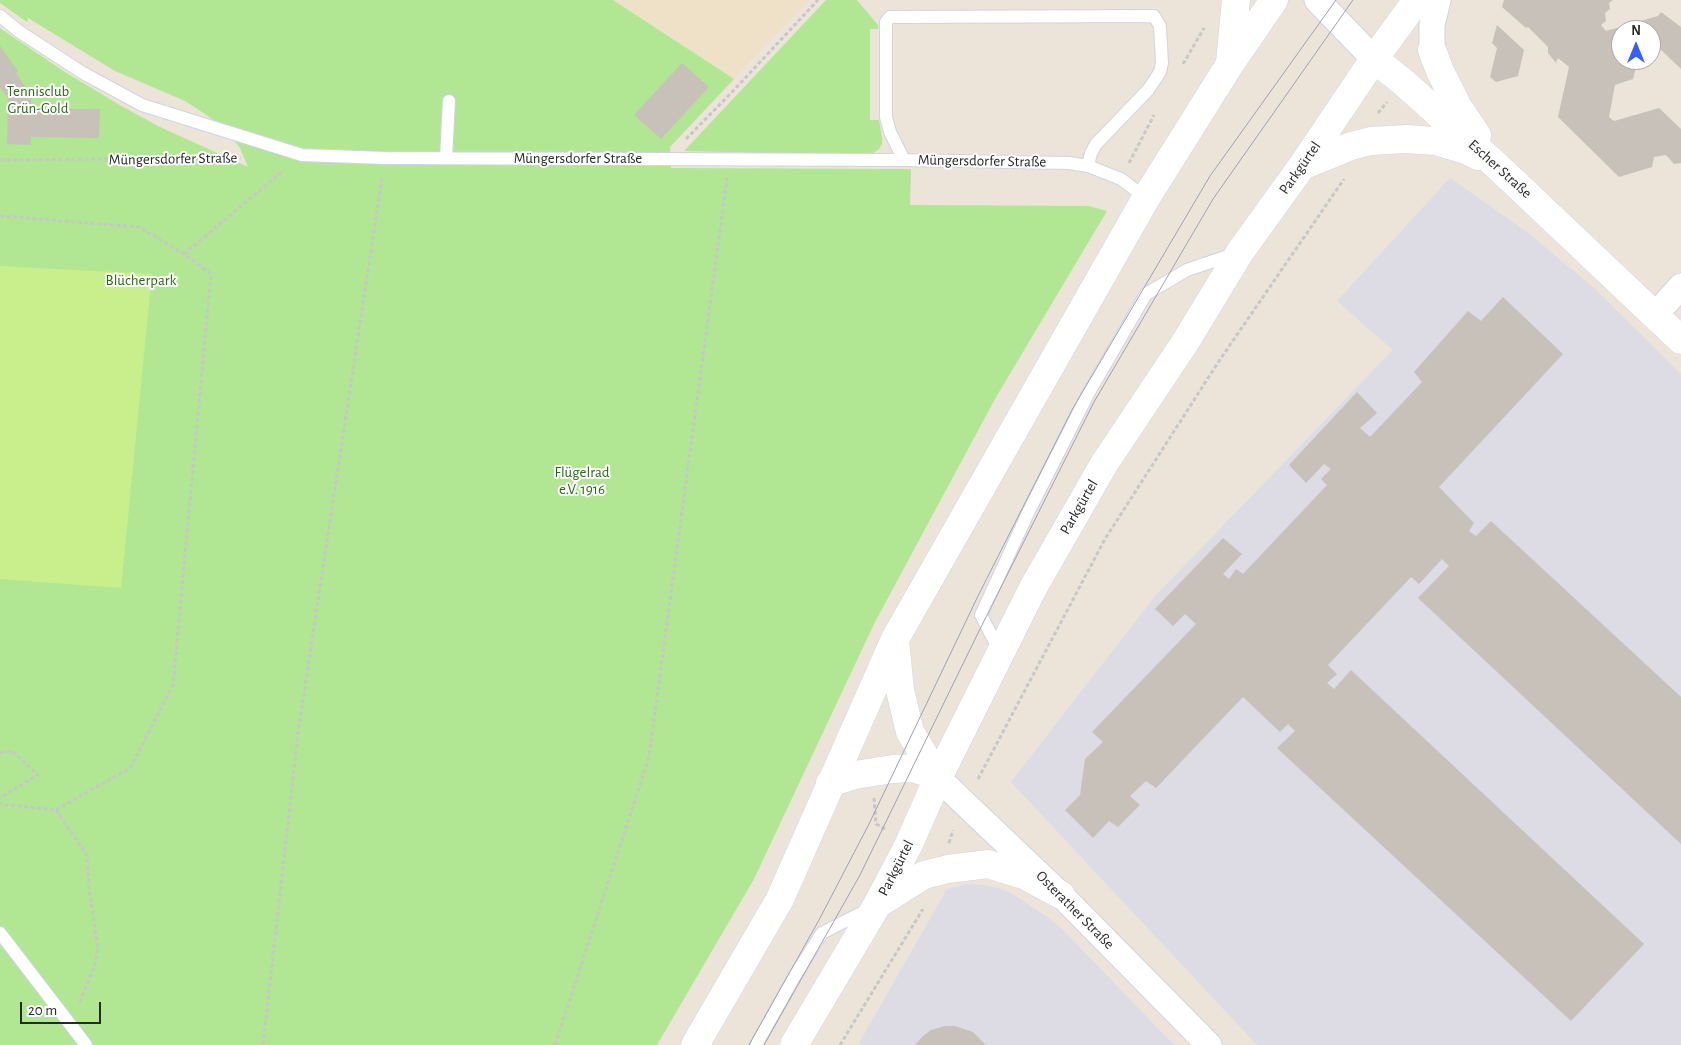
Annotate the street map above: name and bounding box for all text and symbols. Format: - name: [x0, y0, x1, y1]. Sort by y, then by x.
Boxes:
- north arrow: [1611, 20, 1661, 70]
- text: N: [1631, 24, 1641, 38]
- park label: Tennisclub Grün-Gold: [7, 82, 69, 117]
- street label: Escher Straße: [1465, 136, 1535, 202]
- street label: Parkgürtel: [1275, 138, 1325, 198]
- street label: Müngersdorfer Straße: [109, 149, 237, 169]
- street label: Müngersdorfer Straße: [514, 149, 642, 167]
- street label: Müngersdorfer Straße: [918, 151, 1046, 171]
- park label: Blücherpark: [106, 271, 176, 289]
- park label: Flügelrad e.V. 1916: [554, 463, 610, 498]
- street label: Parkgürtel: [1056, 476, 1102, 538]
- street label: Parkgürtel: [874, 837, 918, 899]
- street label: Osterather Straße: [1032, 867, 1118, 953]
- scale bar: [22, 992, 104, 1024]
- text: 20 m: [28, 1003, 57, 1018]

